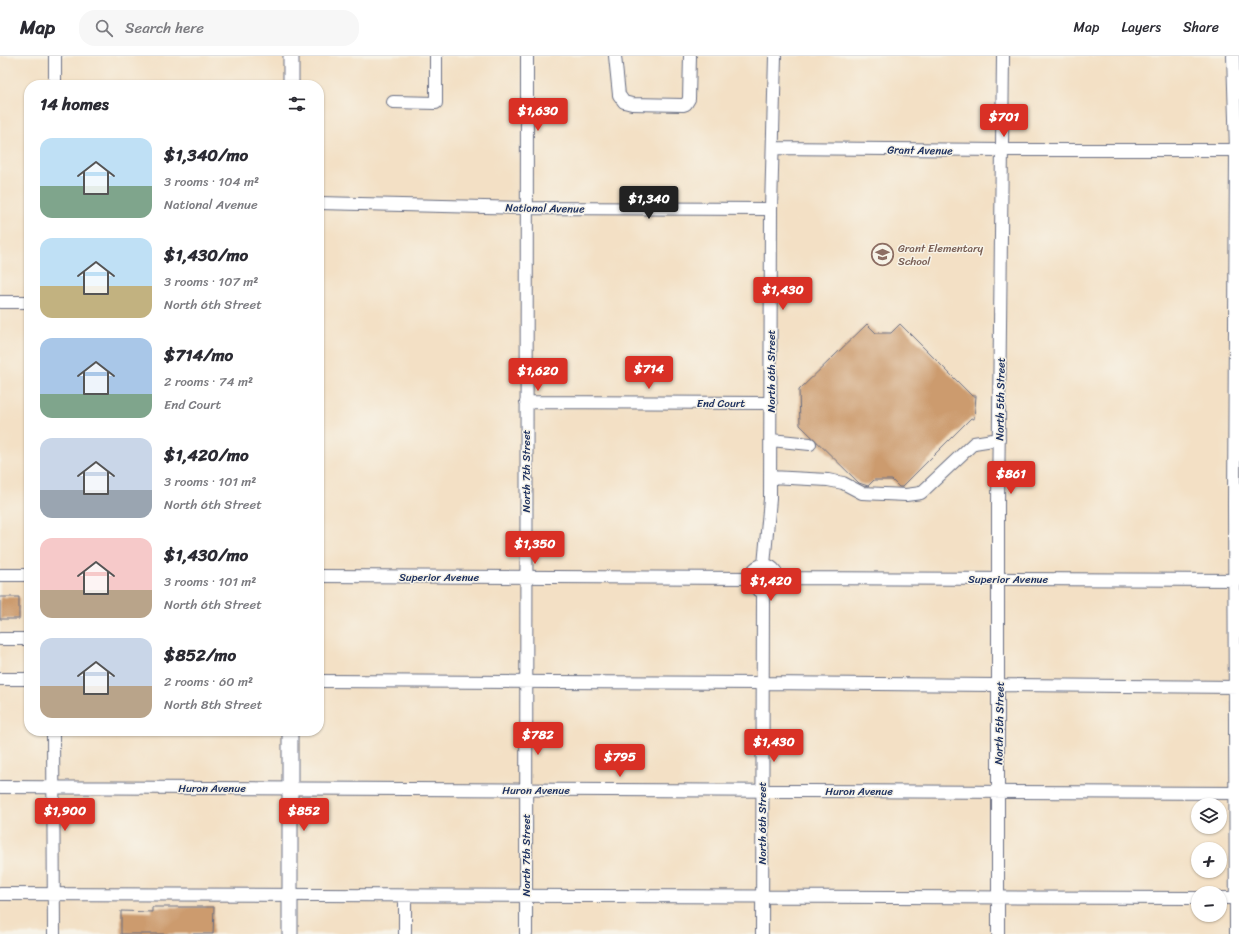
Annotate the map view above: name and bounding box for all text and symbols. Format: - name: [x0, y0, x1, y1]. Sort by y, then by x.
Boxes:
- search box: [79, 10, 359, 46]
- text: Map: [20, 11, 55, 44]
- text: Search here: [125, 15, 204, 41]
- text: Map: [1074, 15, 1099, 40]
- text: Layers: [1121, 15, 1161, 40]
- text: Share: [1183, 15, 1219, 40]
- icon: search: [93, 17, 115, 39]
- text: 14 homes: [40, 89, 109, 119]
- icon: filters: [286, 93, 308, 115]
- pin: $1,630: [505, 98, 571, 132]
- text: $1,630: [518, 99, 558, 122]
- pin: $701: [980, 104, 1028, 138]
- text: $701: [989, 105, 1019, 128]
- text: $1,340/mo: [164, 140, 248, 170]
- street label: Grant Avenue: [887, 140, 953, 161]
- icon: home: [72, 154, 120, 202]
- text: 3 rooms · 104 m²: [164, 170, 259, 193]
- pin: $1,340: [616, 186, 682, 220]
- text: $1,340: [628, 187, 670, 210]
- text: National Avenue: [164, 193, 258, 216]
- street label: National Avenue: [505, 198, 585, 219]
- place label: Grant Elementary School: [898, 239, 984, 271]
- text: $1,430/mo: [164, 240, 248, 270]
- school or university icon: Grant Elementary School: [870, 241, 896, 267]
- icon: home: [72, 254, 120, 302]
- text: 3 rooms · 107 m²: [164, 270, 258, 293]
- pin: $1,430: [750, 277, 816, 311]
- text: $1,430: [762, 278, 804, 301]
- text: North 6th Street: [164, 293, 262, 316]
- street label: North 6th Street: [762, 329, 781, 412]
- text: $714/mo: [164, 340, 233, 370]
- icon: home: [72, 354, 120, 402]
- pin: $714: [625, 356, 673, 390]
- text: $714: [634, 357, 664, 380]
- street label: North 5th Street: [990, 357, 1011, 441]
- pin: $1,620: [505, 358, 571, 392]
- text: $1,620: [518, 359, 558, 382]
- text: 2 rooms · 74 m²: [164, 370, 253, 393]
- text: End Court: [164, 393, 221, 416]
- street label: End Court: [697, 394, 745, 413]
- street label: North 7th Street: [517, 429, 536, 512]
- text: $1,420/mo: [164, 440, 249, 470]
- icon: home: [72, 454, 120, 502]
- pin: $861: [987, 461, 1035, 495]
- text: $861: [996, 462, 1026, 485]
- text: 3 rooms · 101 m²: [164, 470, 256, 493]
- text: North 6th Street: [164, 493, 262, 516]
- pin: $1,350: [502, 531, 568, 565]
- text: $1,350: [514, 532, 556, 555]
- text: $1,430/mo: [164, 540, 248, 570]
- icon: home: [72, 554, 120, 602]
- street label: Superior Avenue: [399, 568, 479, 587]
- pin: $1,420: [738, 568, 804, 602]
- text: $1,420: [750, 569, 792, 592]
- text: 3 rooms · 101 m²: [164, 570, 256, 593]
- street label: Superior Avenue: [968, 570, 1048, 589]
- text: North 6th Street: [164, 593, 262, 616]
- text: $852/mo: [164, 640, 236, 670]
- icon: home: [72, 654, 120, 702]
- text: 2 rooms · 60 m²: [164, 670, 253, 693]
- street label: North 5th Street: [989, 681, 1010, 765]
- text: North 8th Street: [164, 693, 262, 716]
- pin: $782: [514, 722, 562, 756]
- text: $782: [522, 723, 554, 746]
- pin: $1,430: [741, 729, 807, 763]
- text: $1,430: [753, 730, 795, 753]
- pin: $795: [596, 744, 644, 778]
- text: $795: [604, 745, 636, 768]
- street label: Huron Avenue: [178, 779, 246, 798]
- street label: Huron Avenue: [502, 781, 570, 800]
- street label: North 6th Street: [753, 781, 772, 864]
- street label: Huron Avenue: [825, 782, 893, 801]
- pin: $1,900: [32, 798, 98, 832]
- pin: $852: [280, 798, 328, 832]
- map controls: [1191, 798, 1227, 922]
- button: layers: [1191, 798, 1227, 834]
- text: $1,900: [44, 799, 86, 822]
- text: $852: [288, 799, 320, 822]
- street label: North 7th Street: [517, 813, 536, 896]
- button: +: [1191, 842, 1227, 878]
- button: −: [1191, 886, 1227, 922]

